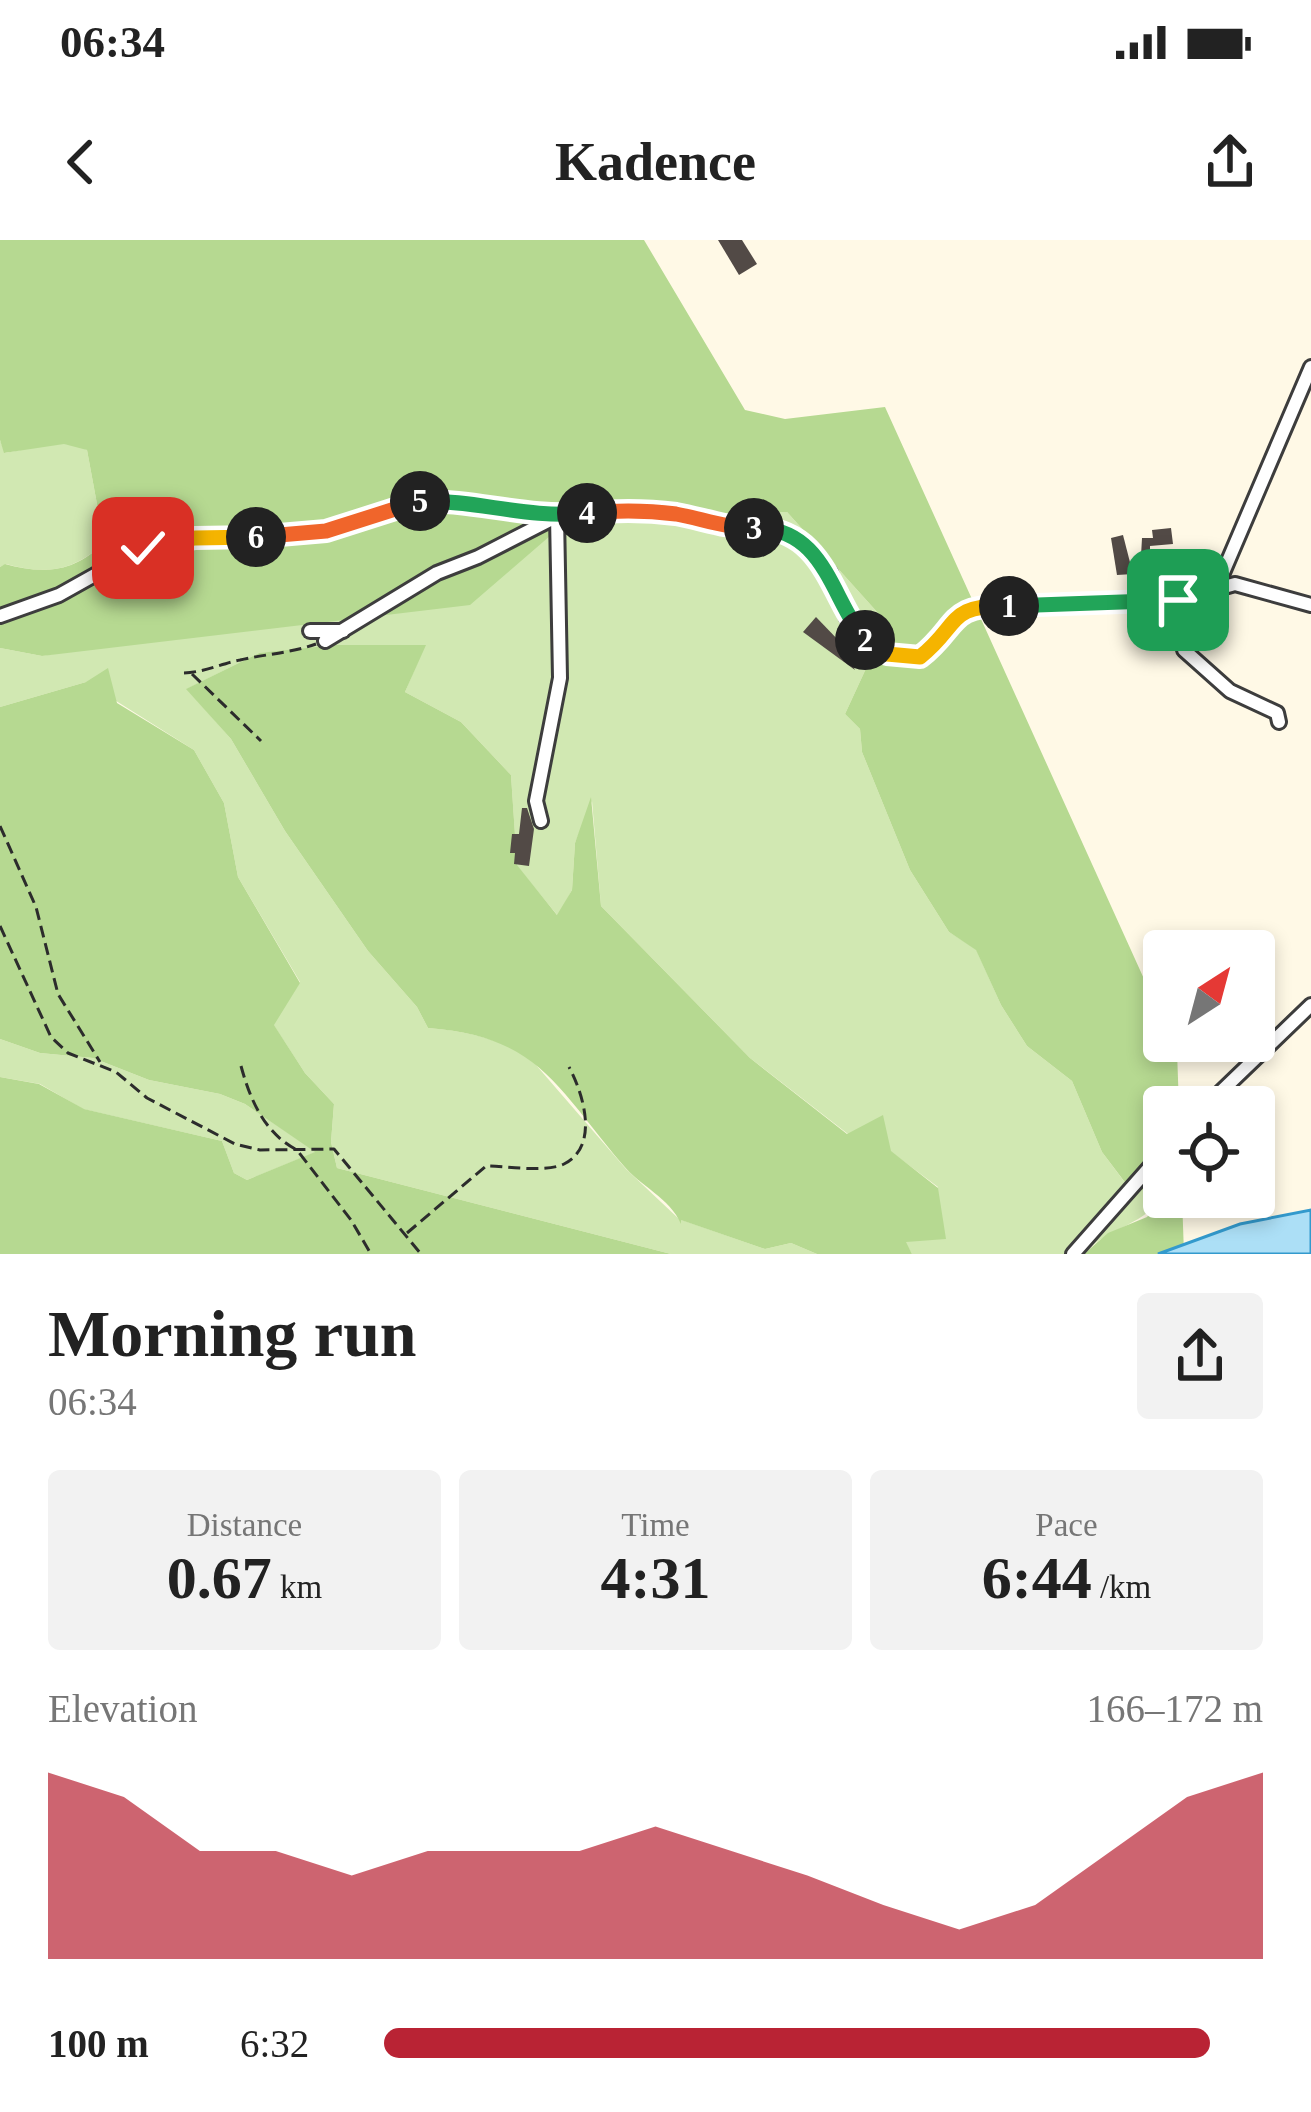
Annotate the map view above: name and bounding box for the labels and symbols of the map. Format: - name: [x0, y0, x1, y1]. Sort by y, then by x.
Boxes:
- pin: 5: [390, 471, 450, 531]
- pin: 4: [557, 483, 617, 543]
- pin: [92, 497, 194, 599]
- pin: 3: [724, 498, 784, 558]
- pin: 6: [226, 507, 286, 567]
- pin: [1127, 549, 1229, 651]
- pin: 1: [979, 576, 1039, 636]
- pin: 2: [835, 610, 895, 670]
- north arrow: [1143, 930, 1275, 1062]

